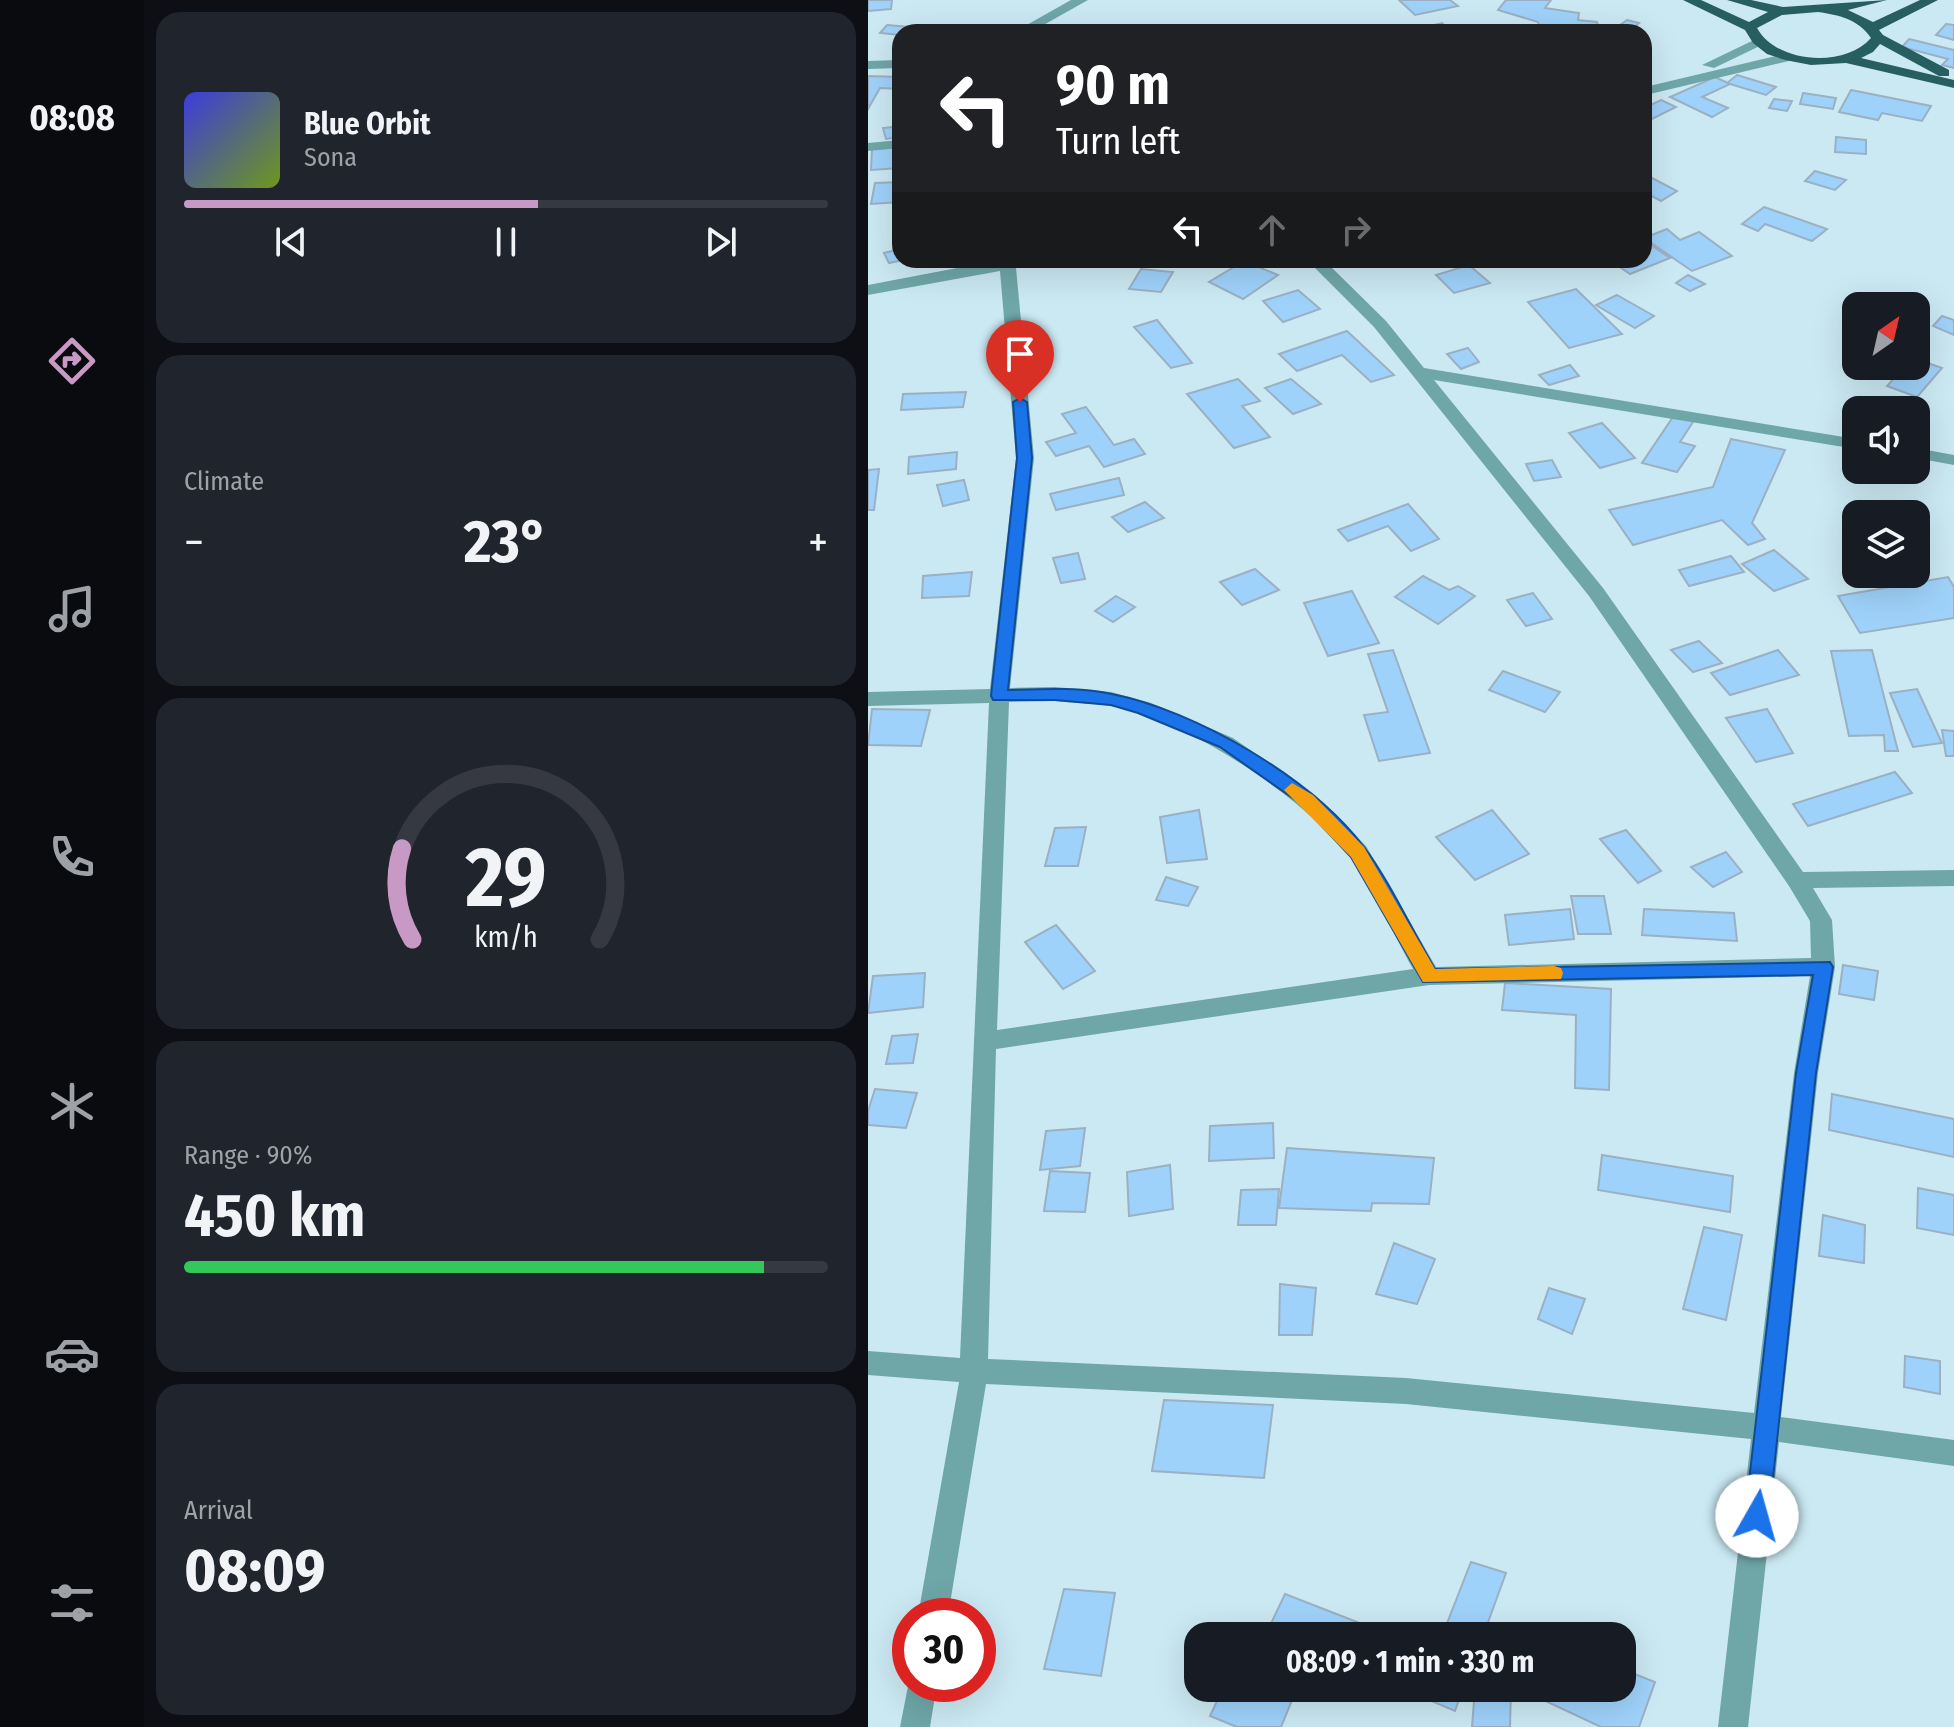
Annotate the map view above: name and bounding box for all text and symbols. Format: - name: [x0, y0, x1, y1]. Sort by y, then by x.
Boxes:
- text: 90 m: [1056, 52, 1170, 119]
- icon: left: [924, 56, 1028, 160]
- text: 08:08: [29, 96, 115, 140]
- text: Blue Orbit: [304, 106, 430, 142]
- text: Turn left: [1056, 120, 1180, 164]
- text: Sona: [304, 142, 357, 173]
- icon: left: [1166, 208, 1210, 252]
- icon: ahead: [1250, 208, 1294, 252]
- icon: right: [1334, 208, 1378, 252]
- icon: previous: [269, 220, 313, 264]
- icon: pause: [484, 220, 528, 264]
- icon: next: [699, 220, 743, 264]
- north arrow: [1842, 292, 1930, 380]
- map controls: [1842, 292, 1930, 588]
- pin: [986, 320, 1054, 402]
- icon: arrive: [998, 332, 1042, 376]
- icon: directions: [44, 333, 100, 389]
- button: sound: [1842, 396, 1930, 484]
- text: Climate: [184, 466, 264, 497]
- button: layers: [1842, 500, 1930, 588]
- text: 23°: [464, 506, 548, 578]
- text: −: [184, 516, 204, 569]
- text: +: [808, 516, 828, 569]
- icon: music: [44, 581, 100, 637]
- text: 29: [464, 827, 547, 927]
- icon: phone: [44, 829, 100, 885]
- text: km/h: [474, 920, 538, 955]
- icon: climate: [44, 1078, 100, 1134]
- text: Range · 90%: [184, 1140, 312, 1171]
- text: 450 km: [184, 1180, 365, 1252]
- icon: car: [44, 1326, 100, 1382]
- position arrow: [1715, 1474, 1799, 1558]
- text: Arrival: [184, 1495, 253, 1526]
- text: 08:09: [184, 1535, 325, 1607]
- icon: filters: [44, 1575, 100, 1631]
- speed limit sign: 30: [892, 1598, 996, 1702]
- text: 08:09 · 1 min · 330 m: [1286, 1644, 1534, 1680]

